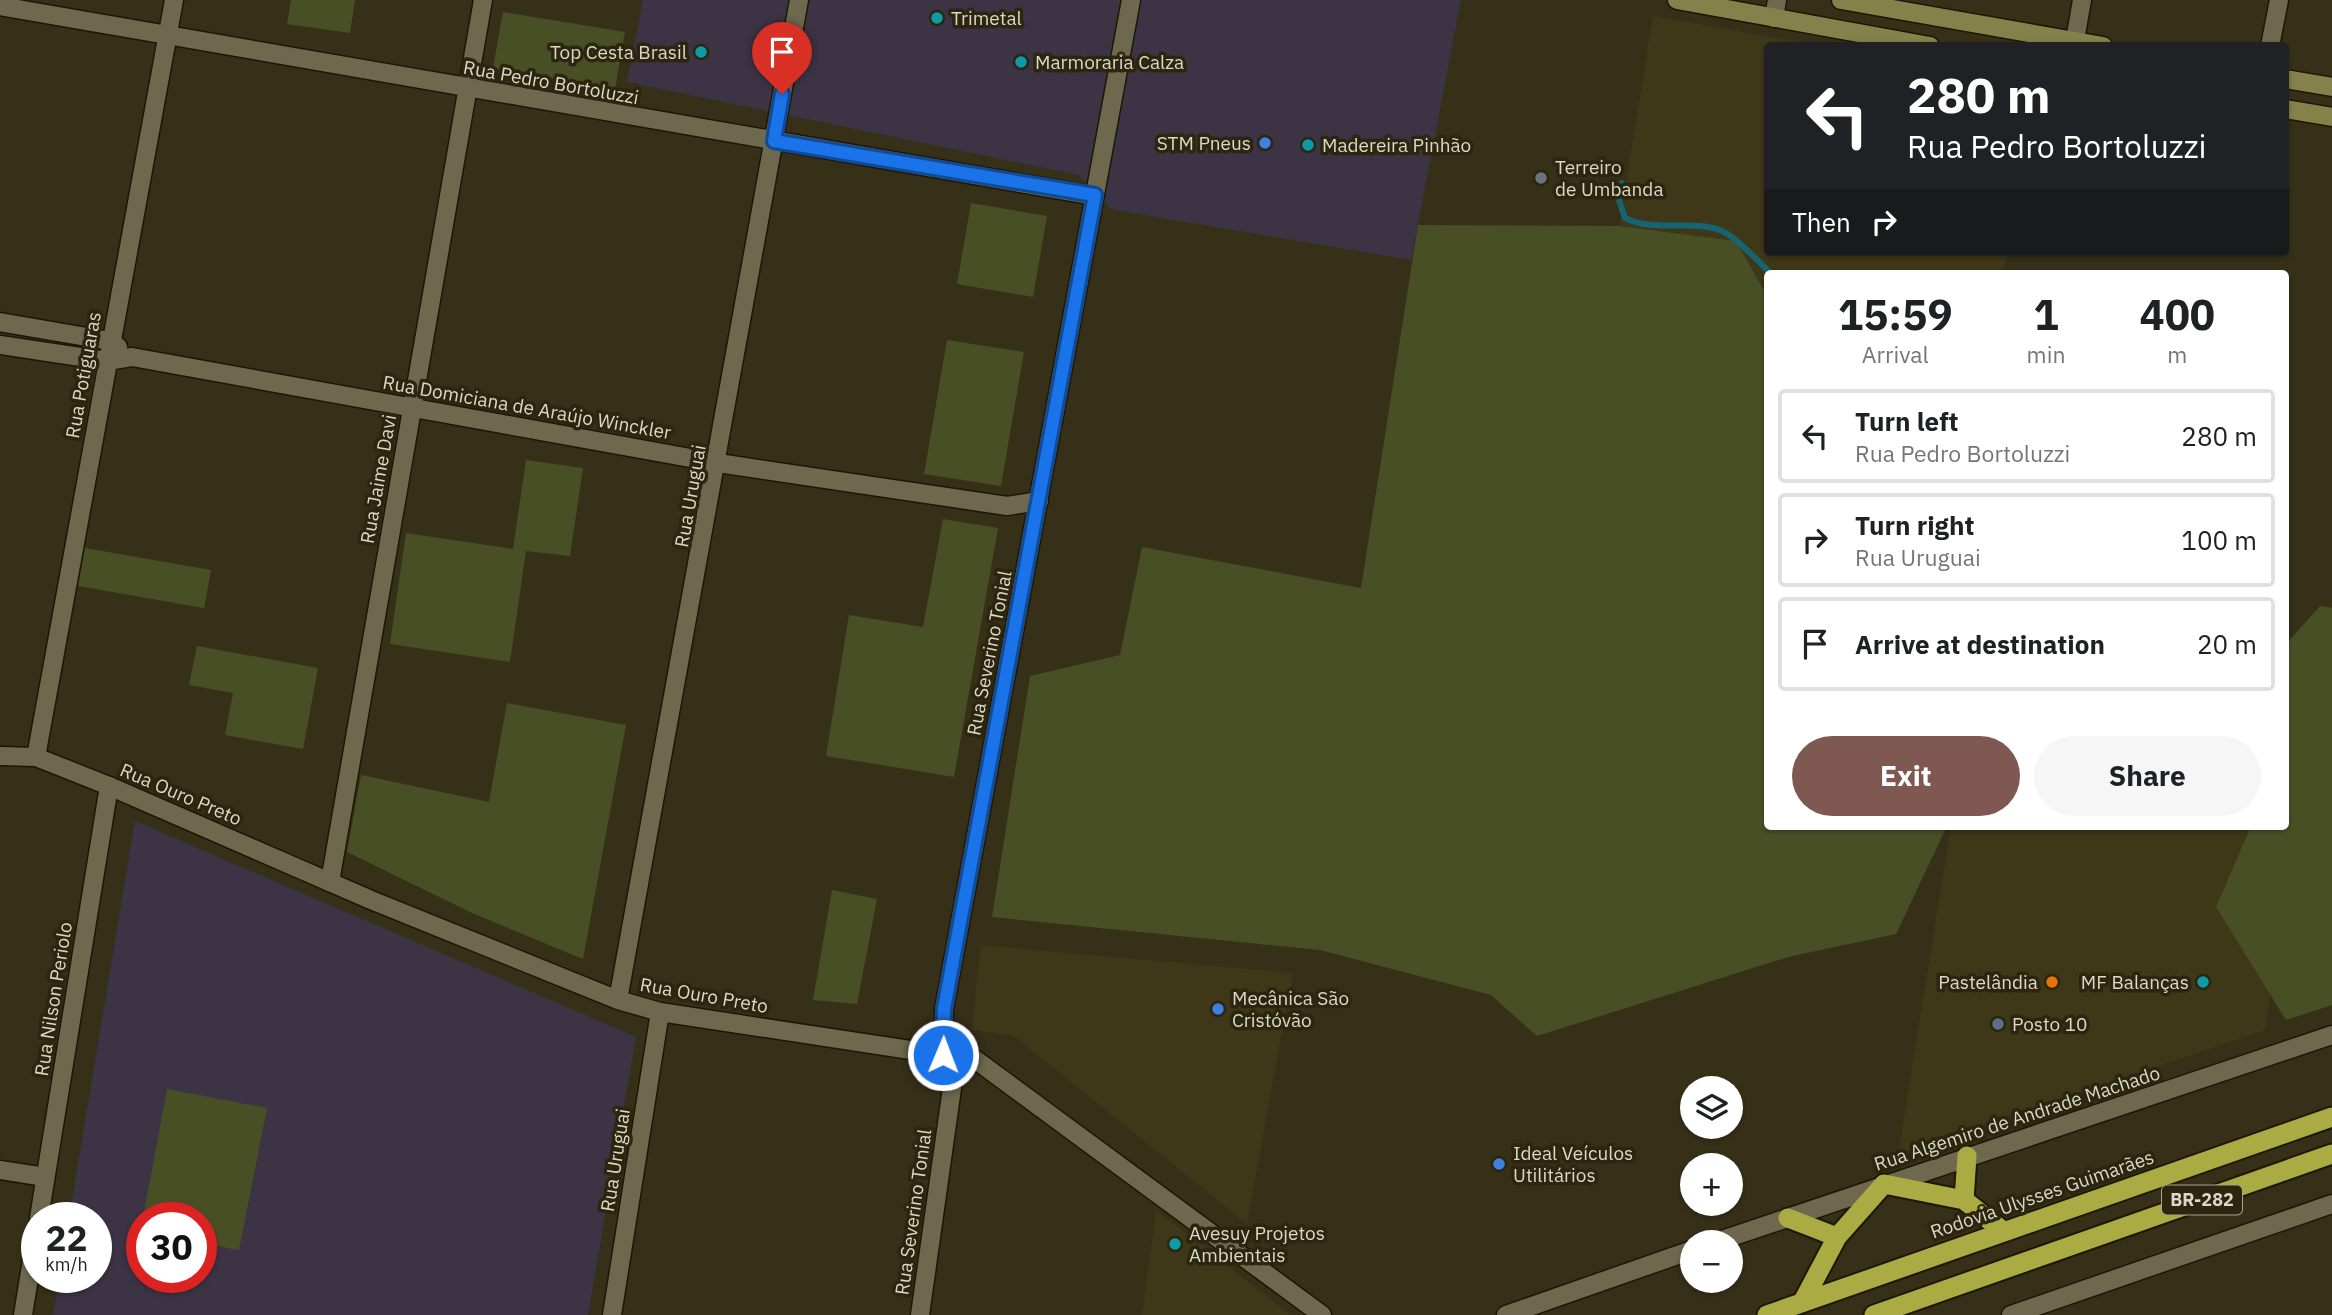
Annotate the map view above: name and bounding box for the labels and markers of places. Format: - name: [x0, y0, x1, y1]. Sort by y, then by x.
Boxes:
- place label: Trimetal: [951, 6, 1022, 30]
- marker: Trimetal: [929, 10, 945, 26]
- pin: [752, 22, 812, 94]
- place label: Top Cesta Brasil: [550, 40, 687, 64]
- marker: Top Cesta Brasil: [693, 44, 709, 60]
- place label: Marmoraria Calza: [1035, 50, 1184, 74]
- marker: Marmoraria Calza: [1013, 54, 1029, 70]
- place label: STM Pneus: [1157, 131, 1251, 155]
- place label: Madereira Pinhão: [1322, 133, 1471, 157]
- marker: STM Pneus: [1257, 135, 1273, 151]
- marker: Madereira Pinhão: [1300, 137, 1316, 153]
- place label: Terreiro de Umbanda: [1555, 155, 1664, 201]
- marker: Terreiro de Umbanda: [1533, 170, 1549, 186]
- place label: Pastelândia: [1938, 970, 2038, 994]
- place label: MF Balanças: [2081, 970, 2189, 994]
- marker: Pastelândia: [2044, 974, 2060, 990]
- marker: MF Balanças: [2195, 974, 2211, 990]
- place label: Mecânica São Cristóvão: [1232, 986, 1349, 1032]
- marker: Mecânica São Cristóvão: [1210, 1001, 1226, 1017]
- place label: Posto 10: [2012, 1012, 2087, 1036]
- marker: Posto 10: [1990, 1016, 2006, 1032]
- place label: Ideal Veículos Utilitários: [1513, 1141, 1633, 1187]
- marker: Ideal Veículos Utilitários: [1491, 1156, 1507, 1172]
- place label: Avesuy Projetos Ambientais: [1189, 1221, 1325, 1267]
- marker: Avesuy Projetos Ambientais: [1167, 1236, 1183, 1252]

